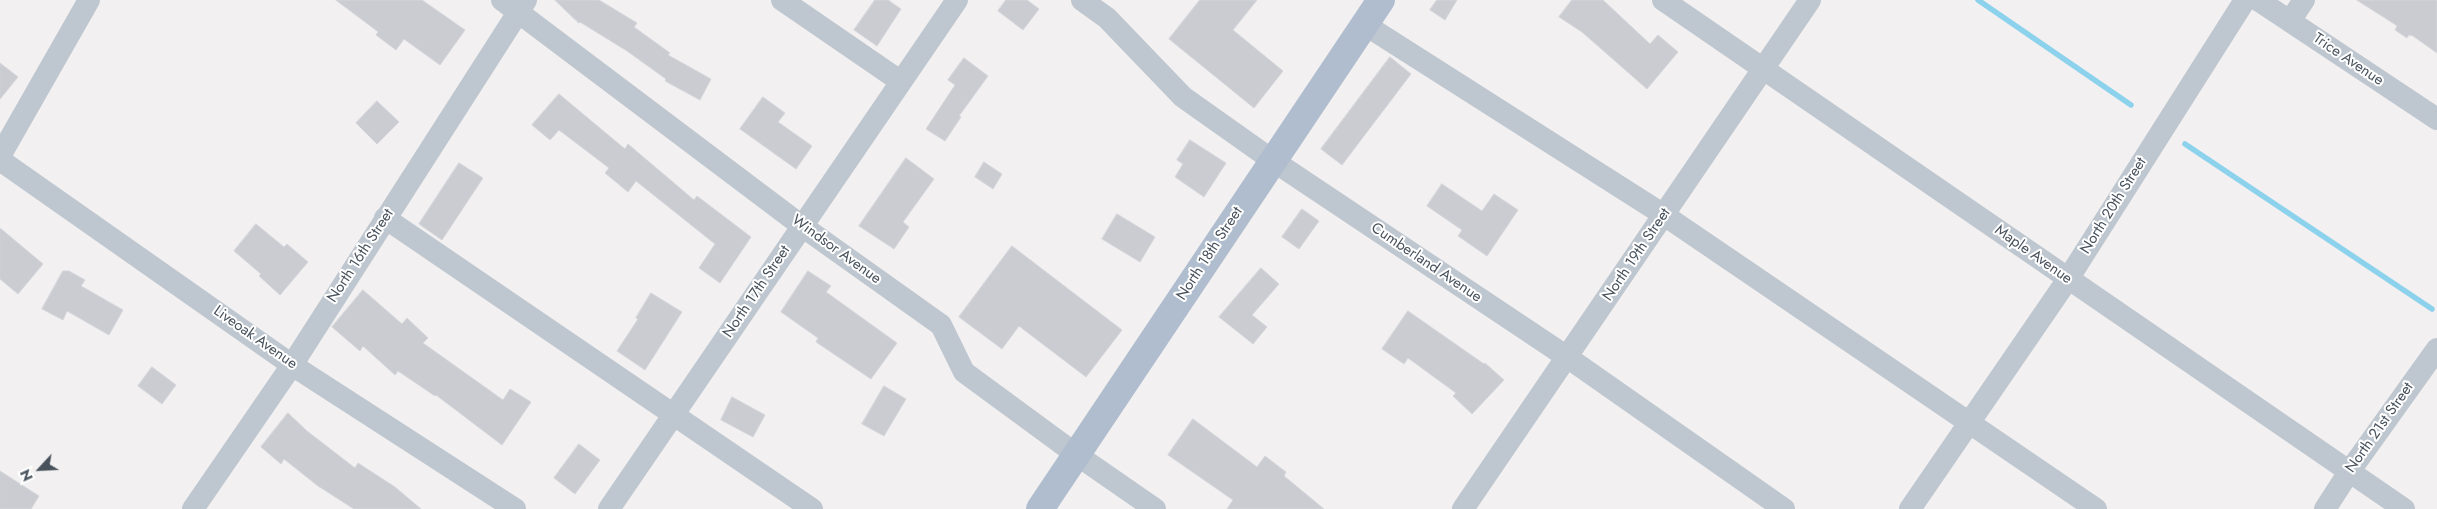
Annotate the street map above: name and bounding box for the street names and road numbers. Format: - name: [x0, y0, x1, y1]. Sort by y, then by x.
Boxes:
- street label: Trice Avenue: [2309, 30, 2387, 90]
- street label: North 20th Street: [2077, 154, 2151, 258]
- street label: North 18th Street: [1173, 204, 1247, 304]
- street label: North 19th Street: [1599, 205, 1675, 305]
- street label: North 16th Street: [324, 206, 398, 306]
- street label: Windsor Avenue: [788, 212, 884, 288]
- street label: Cumberland Avenue: [1367, 219, 1485, 307]
- street label: Maple Avenue: [1991, 222, 2075, 288]
- street label: North 17th Street: [720, 242, 794, 342]
- street label: Liveoak Avenue: [210, 303, 300, 373]
- street label: North 21st Street: [2342, 379, 2418, 477]

